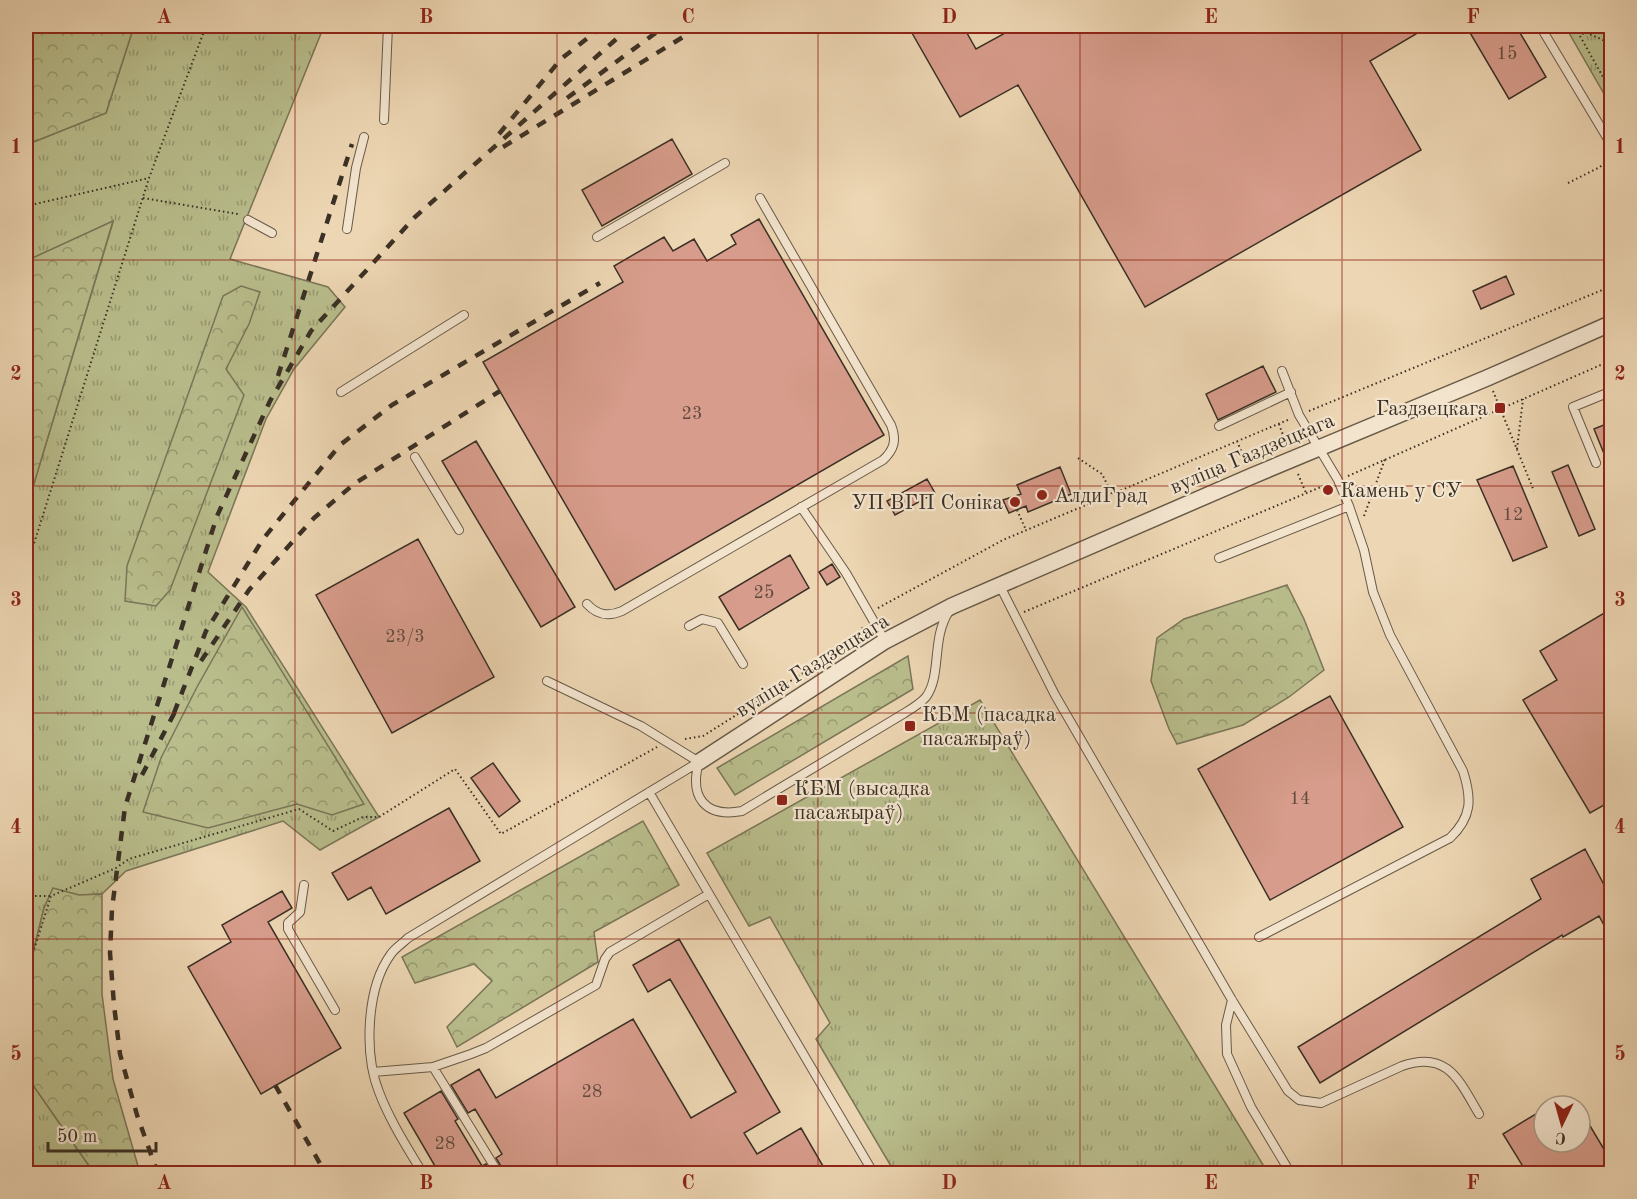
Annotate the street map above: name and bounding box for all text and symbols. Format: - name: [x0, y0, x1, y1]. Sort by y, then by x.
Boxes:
- text: A: [156, 8, 172, 28]
- text: B: [419, 8, 433, 28]
- text: C: [681, 8, 695, 28]
- text: D: [941, 8, 957, 28]
- text: E: [1204, 8, 1218, 28]
- text: F: [1466, 8, 1480, 28]
- house number: 15: [1497, 45, 1517, 63]
- text: 1: [10, 138, 22, 158]
- text: 1: [1614, 138, 1626, 158]
- text: 2: [10, 365, 22, 385]
- text: 2: [1614, 365, 1626, 385]
- place label: Газдзецкага: [1376, 399, 1488, 420]
- marker: Газдзецкага: [1493, 401, 1507, 415]
- house number: 23: [682, 405, 702, 423]
- street label: вуліца Газдзецкага: [1167, 410, 1338, 499]
- place label: Камень у СУ: [1340, 481, 1462, 502]
- marker: Камень у СУ: [1321, 483, 1335, 497]
- place label: АлдиГрад: [1054, 486, 1148, 507]
- marker: АлдиГрад: [1035, 488, 1049, 502]
- place label: УП ВГП Соніка: [851, 493, 1003, 514]
- marker: УП ВГП Соніка: [1008, 495, 1022, 509]
- house number: 12: [1503, 506, 1523, 524]
- house number: 25: [754, 584, 774, 602]
- text: 3: [10, 591, 22, 611]
- text: 3: [1614, 591, 1626, 611]
- street label: вуліца Газдзецкага: [732, 611, 893, 722]
- house number: 23/3: [385, 628, 425, 646]
- place label: КБМ (пасадка пасажыраў): [922, 705, 1056, 750]
- marker: КБМ (пасадка пасажыраў): [903, 719, 917, 733]
- place label: КБМ (высадка пасажыраў): [794, 779, 930, 824]
- house number: 14: [1290, 790, 1310, 808]
- marker: КБМ (высадка пасажыраў): [775, 793, 789, 807]
- text: 4: [10, 818, 22, 838]
- text: 4: [1614, 818, 1626, 838]
- text: 5: [10, 1044, 22, 1065]
- text: 5: [1614, 1044, 1626, 1065]
- house number: 28: [582, 1083, 602, 1101]
- north arrow: [1532, 1094, 1592, 1154]
- scale bar: [48, 1115, 156, 1153]
- text: 50 m: [57, 1128, 97, 1146]
- text: С: [1555, 1129, 1567, 1145]
- house number: 28: [435, 1135, 455, 1153]
- text: A: [156, 1174, 172, 1194]
- text: B: [419, 1174, 433, 1194]
- text: C: [681, 1174, 695, 1194]
- text: D: [941, 1174, 957, 1194]
- text: E: [1204, 1174, 1218, 1194]
- text: F: [1466, 1174, 1480, 1194]

